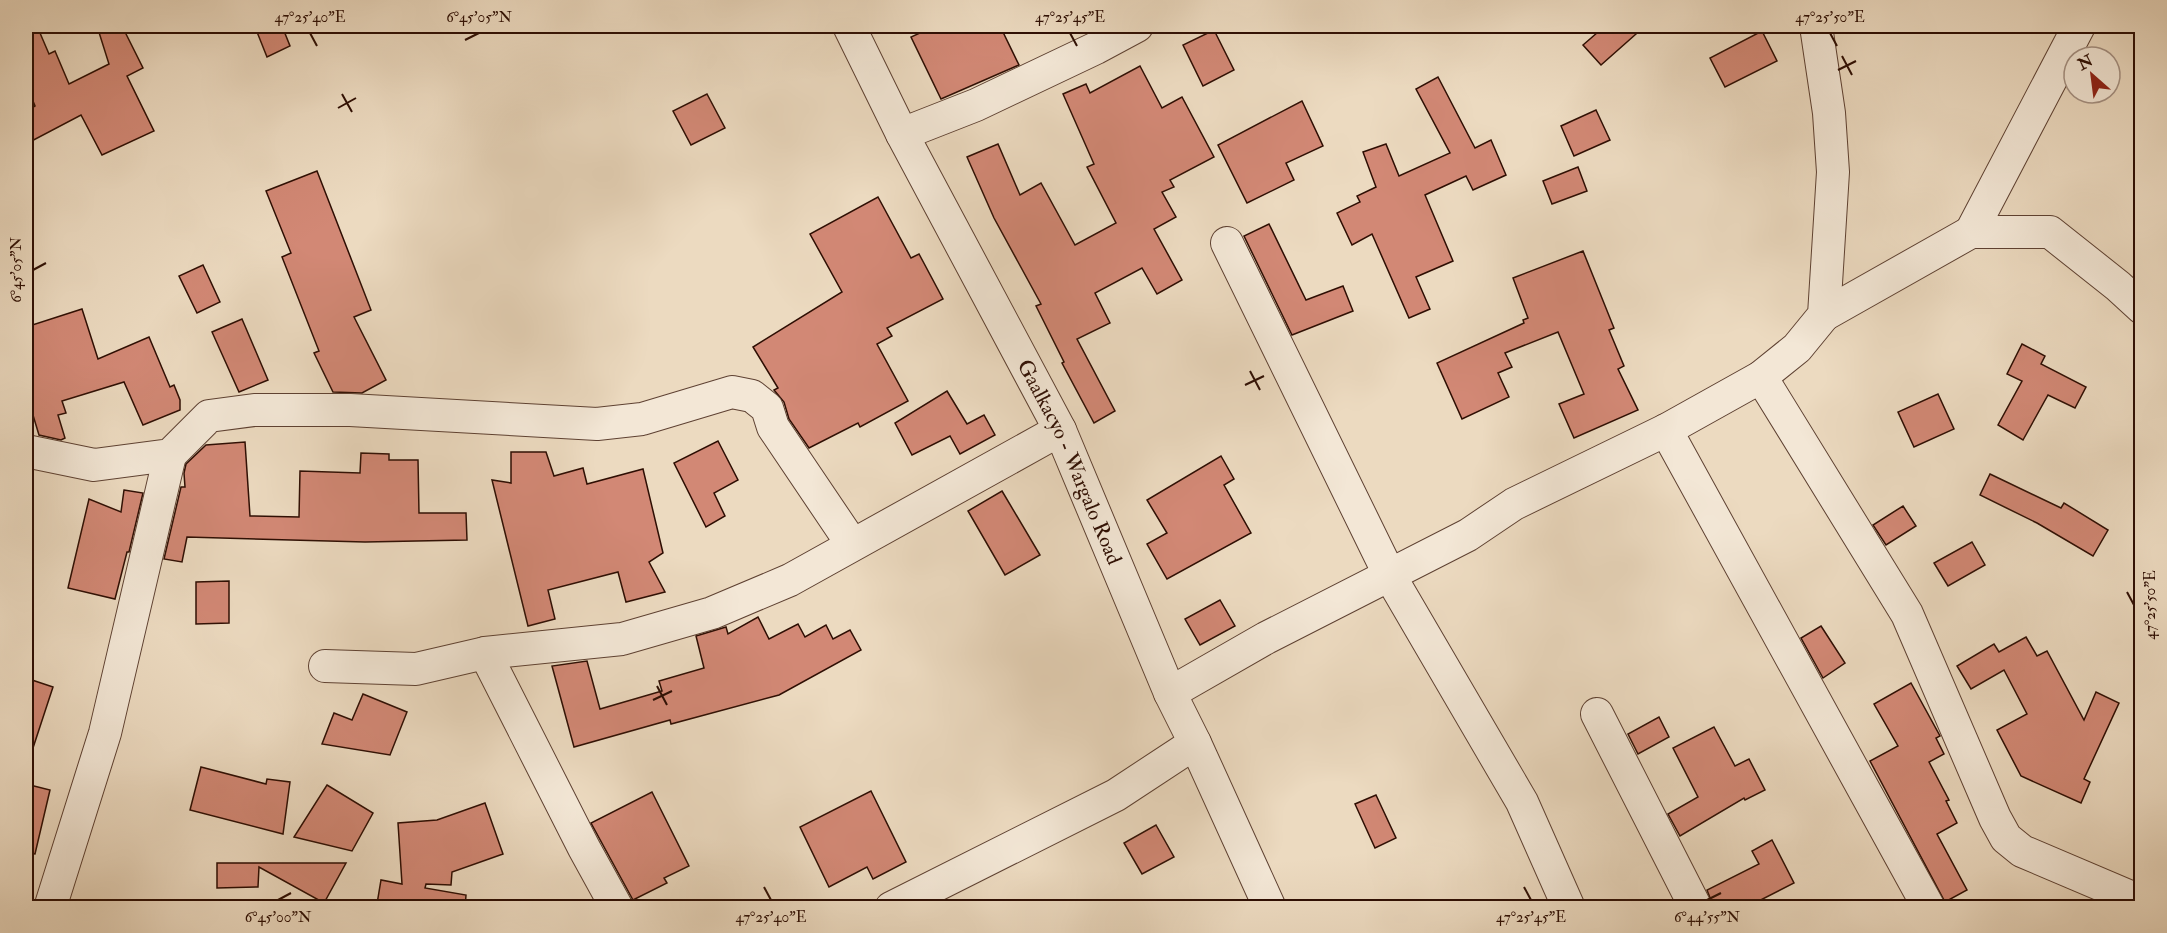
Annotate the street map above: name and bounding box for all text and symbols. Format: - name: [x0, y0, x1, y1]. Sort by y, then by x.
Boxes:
- text: 47°25'40"E: [274, 8, 346, 27]
- text: 6°45'05"N: [446, 8, 512, 27]
- text: 47°25'45"E: [1035, 8, 1105, 27]
- text: 47°25'50"E: [1795, 8, 1865, 27]
- north arrow: [2062, 45, 2122, 105]
- text: N: [2074, 50, 2097, 75]
- text: 6°45'05"N: [7, 237, 26, 303]
- street label: Gaalkacyo - Wargalo Road: [1011, 355, 1128, 569]
- text: 47°25'50"E: [2141, 570, 2160, 640]
- text: 6°45'00"N: [245, 908, 312, 927]
- text: 47°25'40"E: [735, 908, 807, 927]
- text: 47°25'45"E: [1496, 908, 1566, 927]
- text: 6°44'55"N: [1674, 908, 1741, 927]

